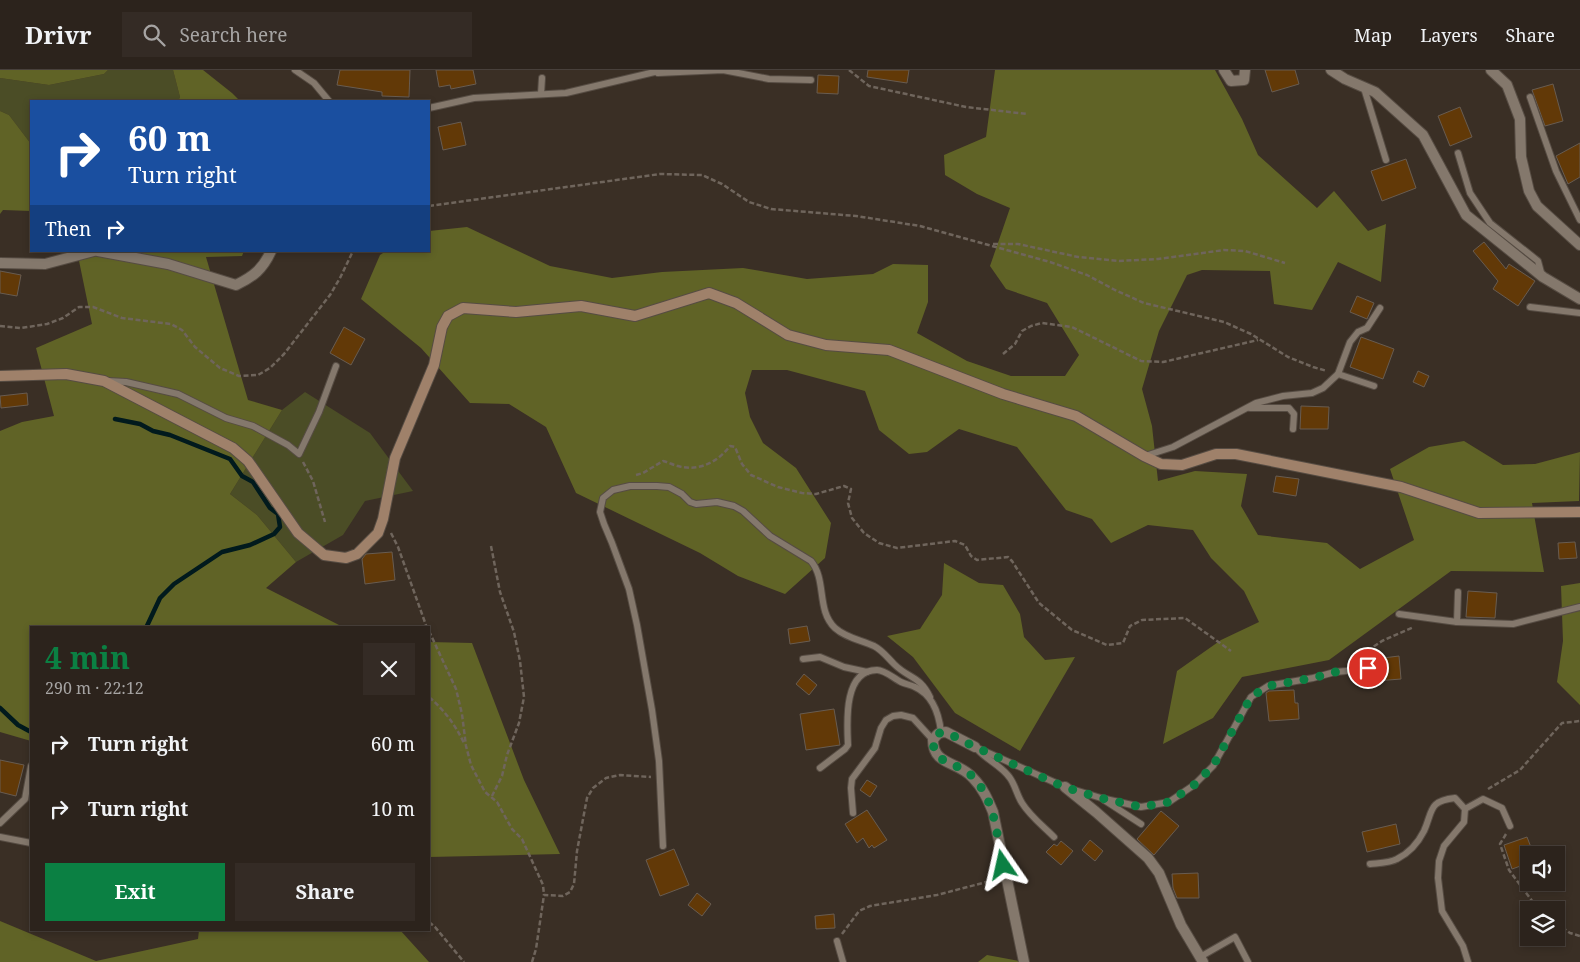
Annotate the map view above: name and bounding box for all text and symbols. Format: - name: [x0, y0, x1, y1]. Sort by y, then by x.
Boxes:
- search box: [122, 12, 472, 57]
- text: Drivr: [25, 18, 92, 51]
- icon: search: [140, 21, 168, 49]
- text: Search here: [180, 22, 287, 48]
- text: Map: [1354, 23, 1392, 47]
- text: Layers: [1420, 23, 1478, 47]
- text: Share: [1506, 23, 1555, 47]
- text: 60 m: [128, 114, 211, 161]
- icon: right: [45, 120, 110, 185]
- text: Turn right: [128, 159, 237, 189]
- icon: right: [101, 215, 129, 243]
- text: Then: [45, 216, 91, 242]
- text: 4 min: [45, 637, 130, 678]
- button: close: [363, 643, 415, 695]
- pin: [1347, 647, 1389, 689]
- icon: arrive: [1354, 654, 1382, 682]
- text: 290 m · 22:12: [45, 677, 144, 699]
- icon: right: [45, 730, 73, 758]
- text: Turn right: [88, 731, 188, 757]
- text: 60 m: [371, 731, 415, 757]
- icon: right: [45, 795, 73, 823]
- text: Turn right: [88, 796, 188, 822]
- text: 10 m: [371, 796, 415, 822]
- position arrow: [976, 838, 1028, 890]
- map controls: [1520, 846, 1565, 946]
- button: sound: [1520, 846, 1565, 891]
- button: Exit: [45, 863, 225, 921]
- button: Share: [235, 863, 415, 921]
- button: layers: [1520, 901, 1565, 946]

